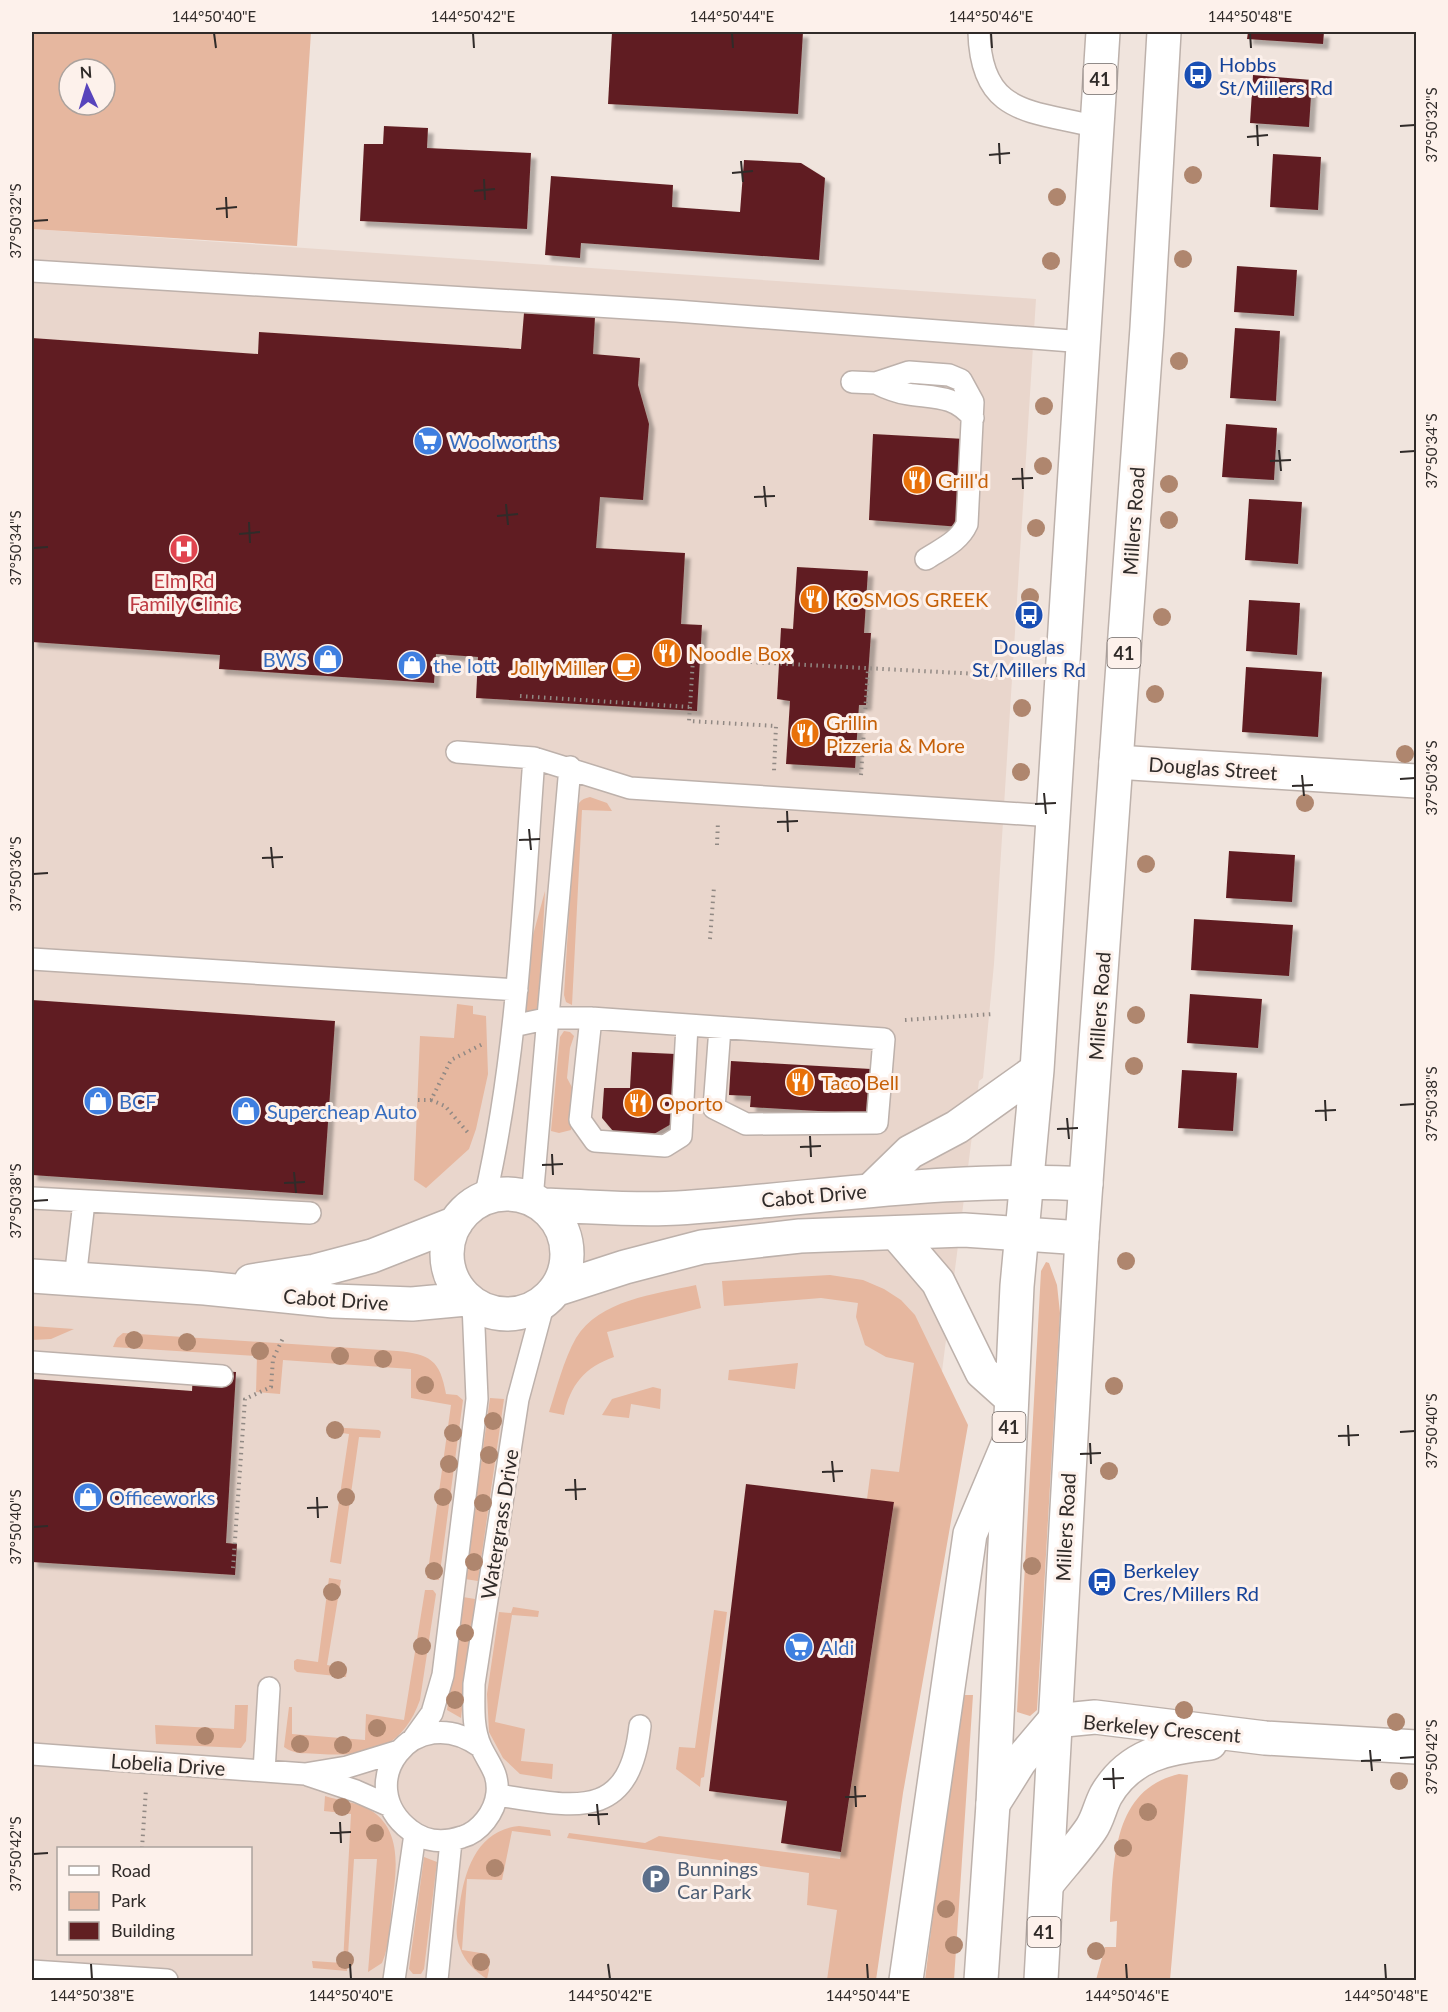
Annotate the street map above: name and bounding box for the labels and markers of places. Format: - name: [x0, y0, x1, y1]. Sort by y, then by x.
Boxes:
- place label: Hobbs St/Millers Rd: [1219, 52, 1333, 99]
- bus stop icon: Hobbs St/Millers Rd: [1182, 59, 1214, 91]
- supermarket icon: Woolworths: [412, 425, 444, 457]
- place label: Woolworths: [449, 429, 557, 453]
- restaurant icon: Grill'd: [901, 464, 933, 496]
- place label: Grill'd: [938, 468, 989, 492]
- hospital icon: Elm Rd Family Clinic: [168, 533, 200, 565]
- place label: Elm Rd Family Clinic: [129, 568, 239, 615]
- restaurant icon: KOSMOS GREEK: [798, 583, 830, 615]
- place label: KOSMOS GREEK: [835, 587, 989, 611]
- bus stop icon: Douglas St/Millers Rd: [1013, 599, 1045, 631]
- place label: Douglas St/Millers Rd: [972, 634, 1086, 681]
- restaurant icon: Noodle Box: [651, 637, 683, 669]
- place label: Noodle Box: [688, 641, 791, 665]
- shop icon: BWS: [312, 643, 344, 675]
- place label: BWS: [263, 647, 307, 671]
- shop icon: the lott: [396, 649, 428, 681]
- cafe icon: Jolly Miller: [610, 651, 642, 683]
- place label: the lott: [433, 653, 497, 677]
- place label: Jolly Miller: [511, 655, 606, 679]
- place label: Grillin Pizzeria & More: [826, 710, 965, 757]
- restaurant icon: Grillin Pizzeria & More: [789, 717, 821, 749]
- restaurant icon: Taco Bell: [784, 1066, 816, 1098]
- place label: Taco Bell: [821, 1070, 899, 1094]
- shop icon: BCF: [82, 1085, 114, 1117]
- restaurant icon: Oporto: [622, 1087, 654, 1119]
- place label: BCF: [119, 1089, 157, 1113]
- place label: Oporto: [659, 1091, 723, 1115]
- shop icon: Supercheap Auto: [230, 1095, 262, 1127]
- place label: Supercheap Auto: [267, 1099, 417, 1123]
- shop icon: Officeworks: [72, 1481, 104, 1513]
- place label: Officeworks: [109, 1485, 216, 1509]
- place label: Berkeley Cres/Millers Rd: [1123, 1558, 1259, 1605]
- bus stop icon: Berkeley Cres/Millers Rd: [1086, 1566, 1118, 1598]
- supermarket icon: Aldi: [783, 1631, 815, 1663]
- place label: Aldi: [820, 1635, 854, 1659]
- place label: Bunnings Car Park: [677, 1856, 758, 1903]
- parking icon: Bunnings Car Park: [640, 1863, 672, 1895]

